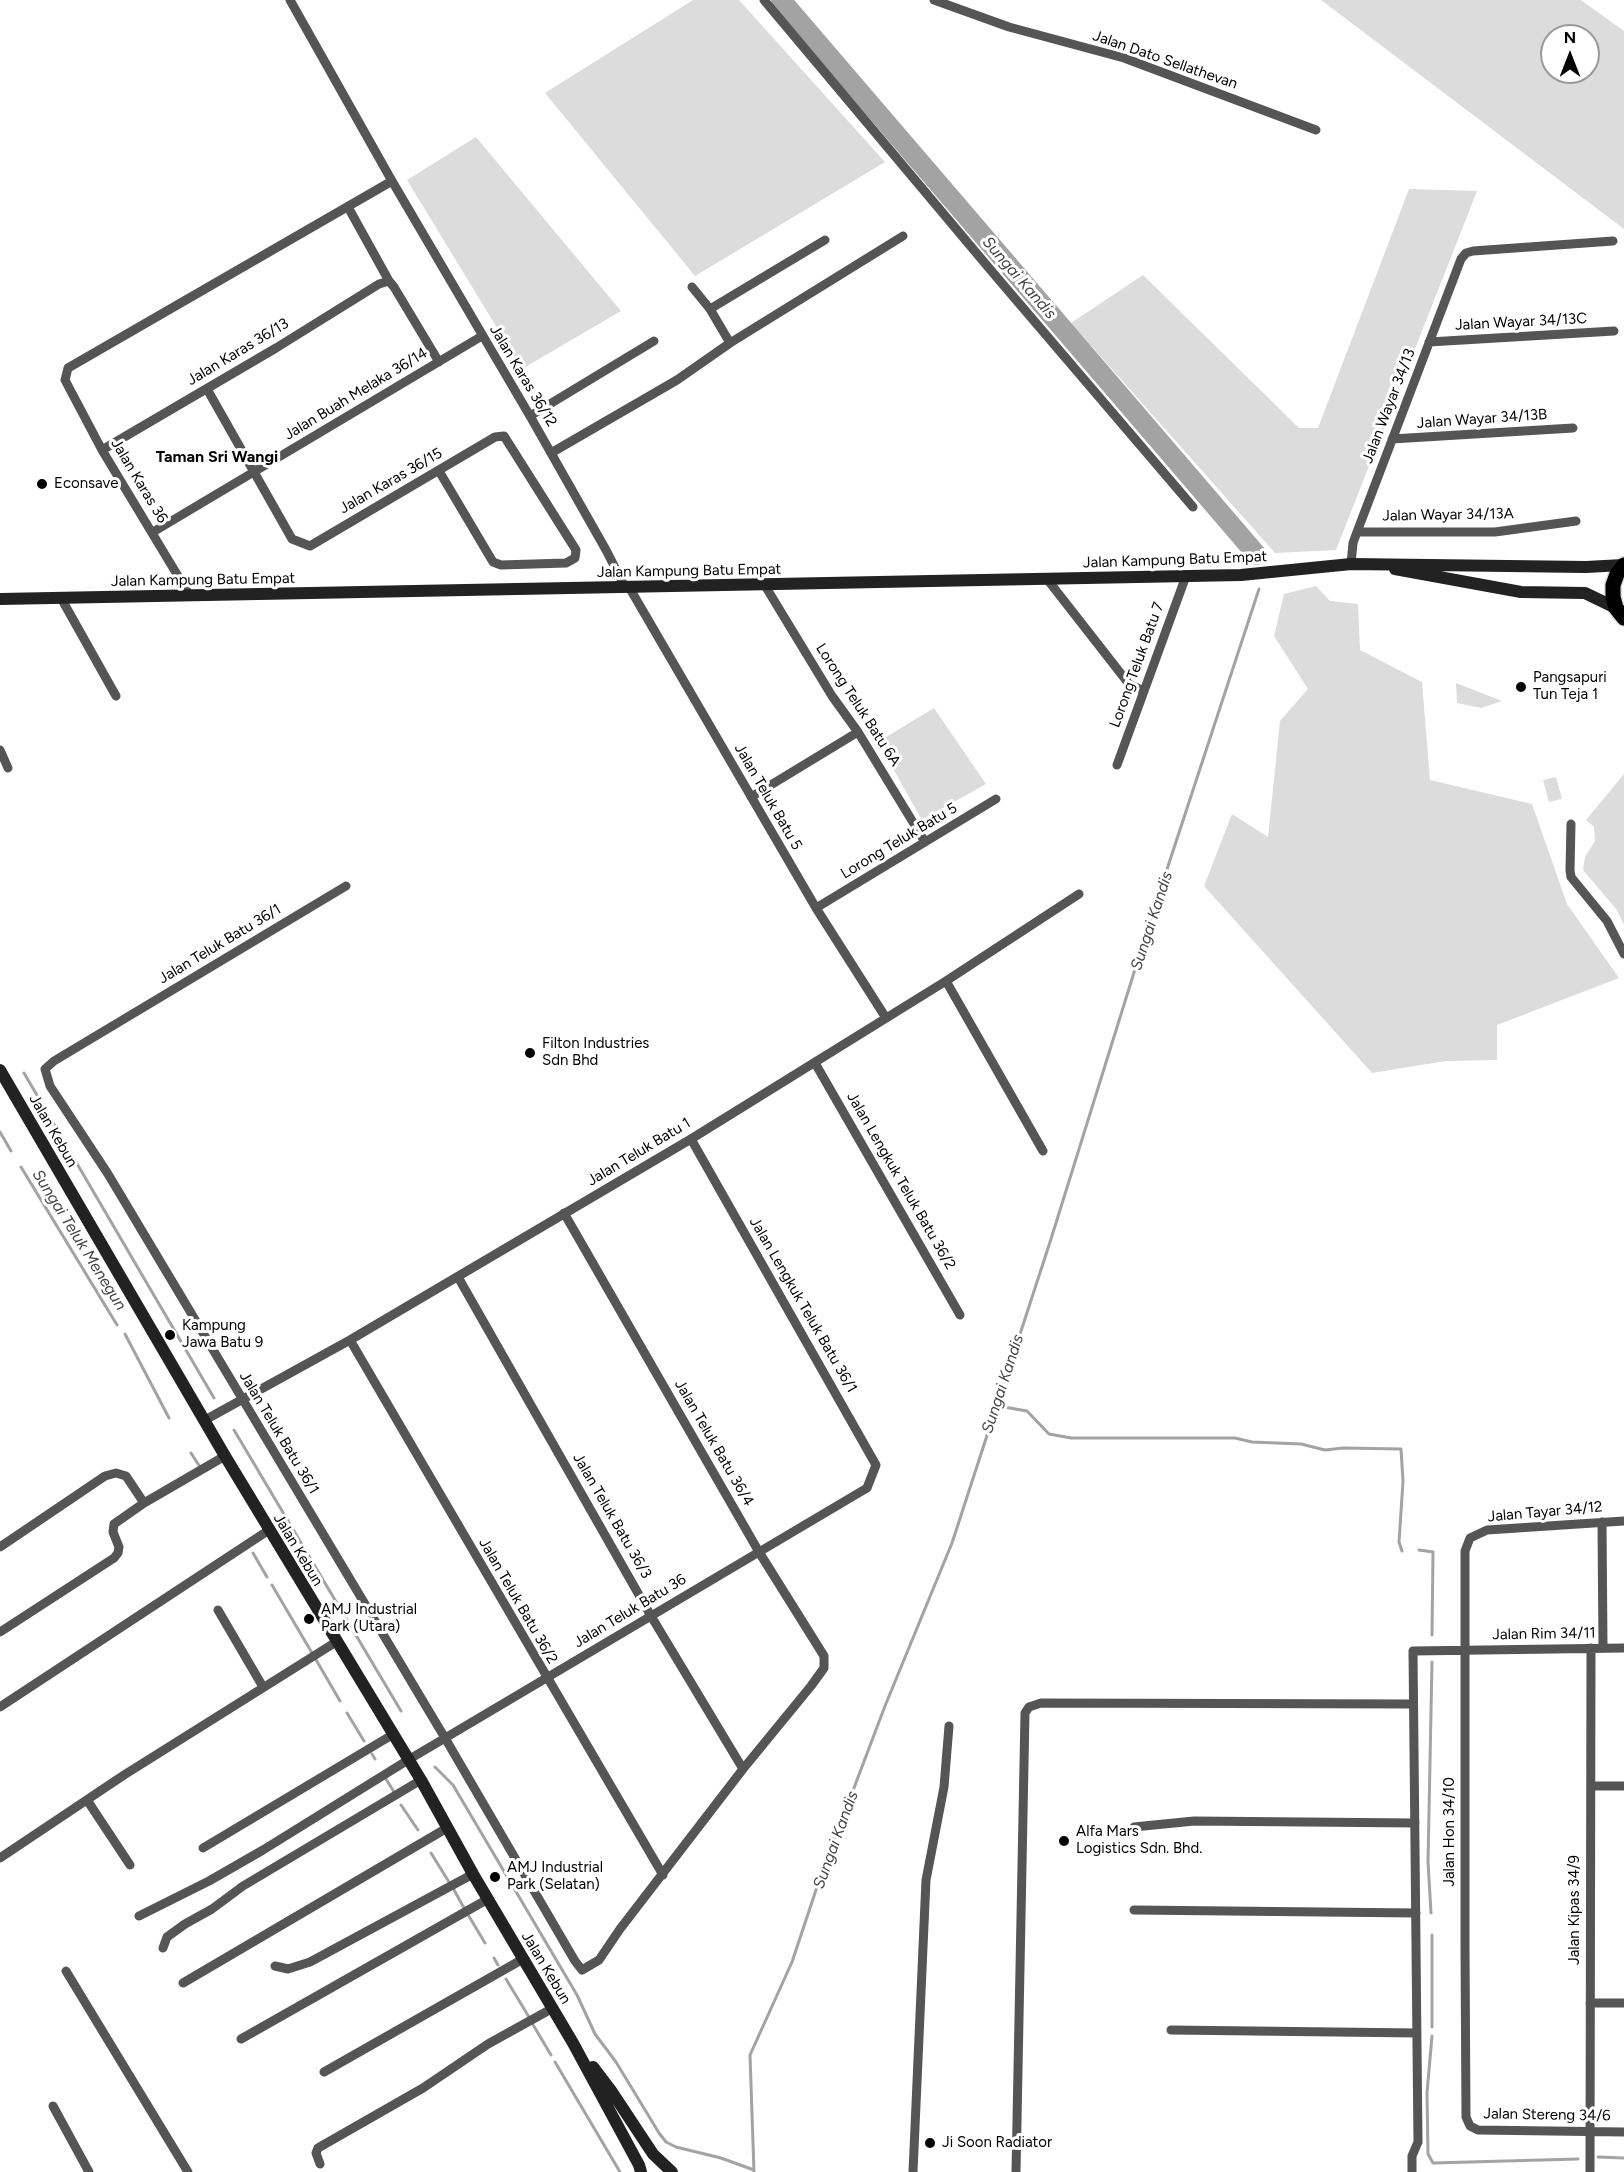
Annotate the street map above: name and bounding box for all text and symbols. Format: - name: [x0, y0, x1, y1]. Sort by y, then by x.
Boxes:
- north arrow: [1540, 24, 1600, 84]
- street label: Jalan Dato Sellathevan: [1090, 27, 1240, 93]
- text: N: [1564, 28, 1576, 47]
- water label: Sungai Kandis: [978, 233, 1060, 323]
- street label: Jalan Wayar 34/13C: [1454, 310, 1588, 334]
- street label: Jalan Karas 36/13: [184, 315, 292, 389]
- street label: Jalan Karas 36/12: [486, 322, 560, 430]
- street label: Jalan Buah Melaka 36/14: [281, 344, 431, 444]
- street label: Jalan Wayar 34/13: [1359, 346, 1419, 466]
- street label: Jalan Wayar 34/13B: [1416, 405, 1548, 433]
- street label: Jalan Karas 36: [107, 436, 171, 526]
- street label: Jalan Karas 36/15: [336, 444, 446, 518]
- district label: Taman Sri Wangi: [156, 447, 278, 467]
- place label: Econsave: [54, 475, 118, 493]
- marker: Econsave: [35, 477, 49, 491]
- street label: Jalan Wayar 34/13A: [1382, 505, 1514, 525]
- street label: Jalan Kampung Batu Empat: [1083, 548, 1267, 572]
- street label: Jalan Kampung Batu Empat: [597, 560, 781, 582]
- street label: Jalan Kampung Batu Empat: [111, 569, 295, 591]
- street label: Lorong Teluk Batu 7: [1106, 600, 1168, 730]
- street label: Lorong Teluk Batu 6A: [812, 640, 904, 770]
- place label: Pangsapuri Tun Teja 1: [1533, 669, 1607, 704]
- marker: Pangsapuri Tun Teja 1: [1514, 680, 1528, 694]
- street label: Jalan Teluk Batu 5: [730, 741, 806, 853]
- street label: Lorong Teluk Batu 5: [838, 799, 960, 883]
- water label: Sungai Kandis: [1127, 869, 1177, 973]
- street label: Jalan Teluk Batu 36/1: [155, 900, 285, 988]
- place label: Filton Industries Sdn Bhd: [542, 1035, 649, 1070]
- marker: Filton Industries Sdn Bhd: [523, 1046, 537, 1060]
- street label: Jalan Lengkuk Teluk Batu 36/2: [843, 1089, 959, 1273]
- street label: Jalan Kebun: [25, 1091, 81, 1171]
- street label: Jalan Teluk Batu 1: [584, 1114, 694, 1190]
- water label: Sungai Teluk Menegun: [28, 1166, 130, 1314]
- street label: Jalan Lengkuk Teluk Batu 36/1: [745, 1214, 861, 1396]
- place label: Kampung Jawa Batu 9: [182, 1317, 263, 1352]
- marker: Kampung Jawa Batu 9: [163, 1328, 177, 1342]
- water label: Sungai Kandis: [978, 1332, 1028, 1436]
- street label: Jalan Teluk Batu 36/1: [235, 1368, 323, 1498]
- street label: Jalan Teluk Batu 36/4: [670, 1377, 758, 1509]
- street label: Jalan Teluk Batu 36/3: [569, 1450, 655, 1582]
- street label: Jalan Tayar 34/12: [1487, 1498, 1603, 1526]
- street label: Jalan Kebun: [269, 1511, 327, 1589]
- street label: Jalan Teluk Batu 36/2: [475, 1535, 561, 1667]
- street label: Jalan Teluk Batu 36: [571, 1570, 689, 1652]
- place label: AMJ Industrial Park (Utara): [321, 1601, 417, 1636]
- marker: AMJ Industrial Park (Utara): [302, 1612, 316, 1626]
- street label: Jalan Rim 34/11: [1492, 1624, 1596, 1644]
- street label: Jalan Hon 34/10: [1441, 1777, 1459, 1887]
- water label: Sungai Kandis: [809, 1788, 863, 1892]
- place label: Alfa Mars Logistics Sdn. Bhd.: [1076, 1823, 1202, 1858]
- marker: Alfa Mars Logistics Sdn. Bhd.: [1057, 1834, 1071, 1848]
- street label: Jalan Kipas 34/9: [1566, 1855, 1584, 1965]
- place label: AMJ Industrial Park (Selatan): [507, 1859, 603, 1894]
- marker: AMJ Industrial Park (Selatan): [488, 1870, 502, 1884]
- street label: Jalan Kebun: [517, 1929, 575, 2007]
- street label: Jalan Stereng 34/6: [1483, 2105, 1611, 2125]
- place label: Ji Soon Radiator: [942, 2134, 1052, 2152]
- marker: Ji Soon Radiator: [923, 2136, 937, 2150]

